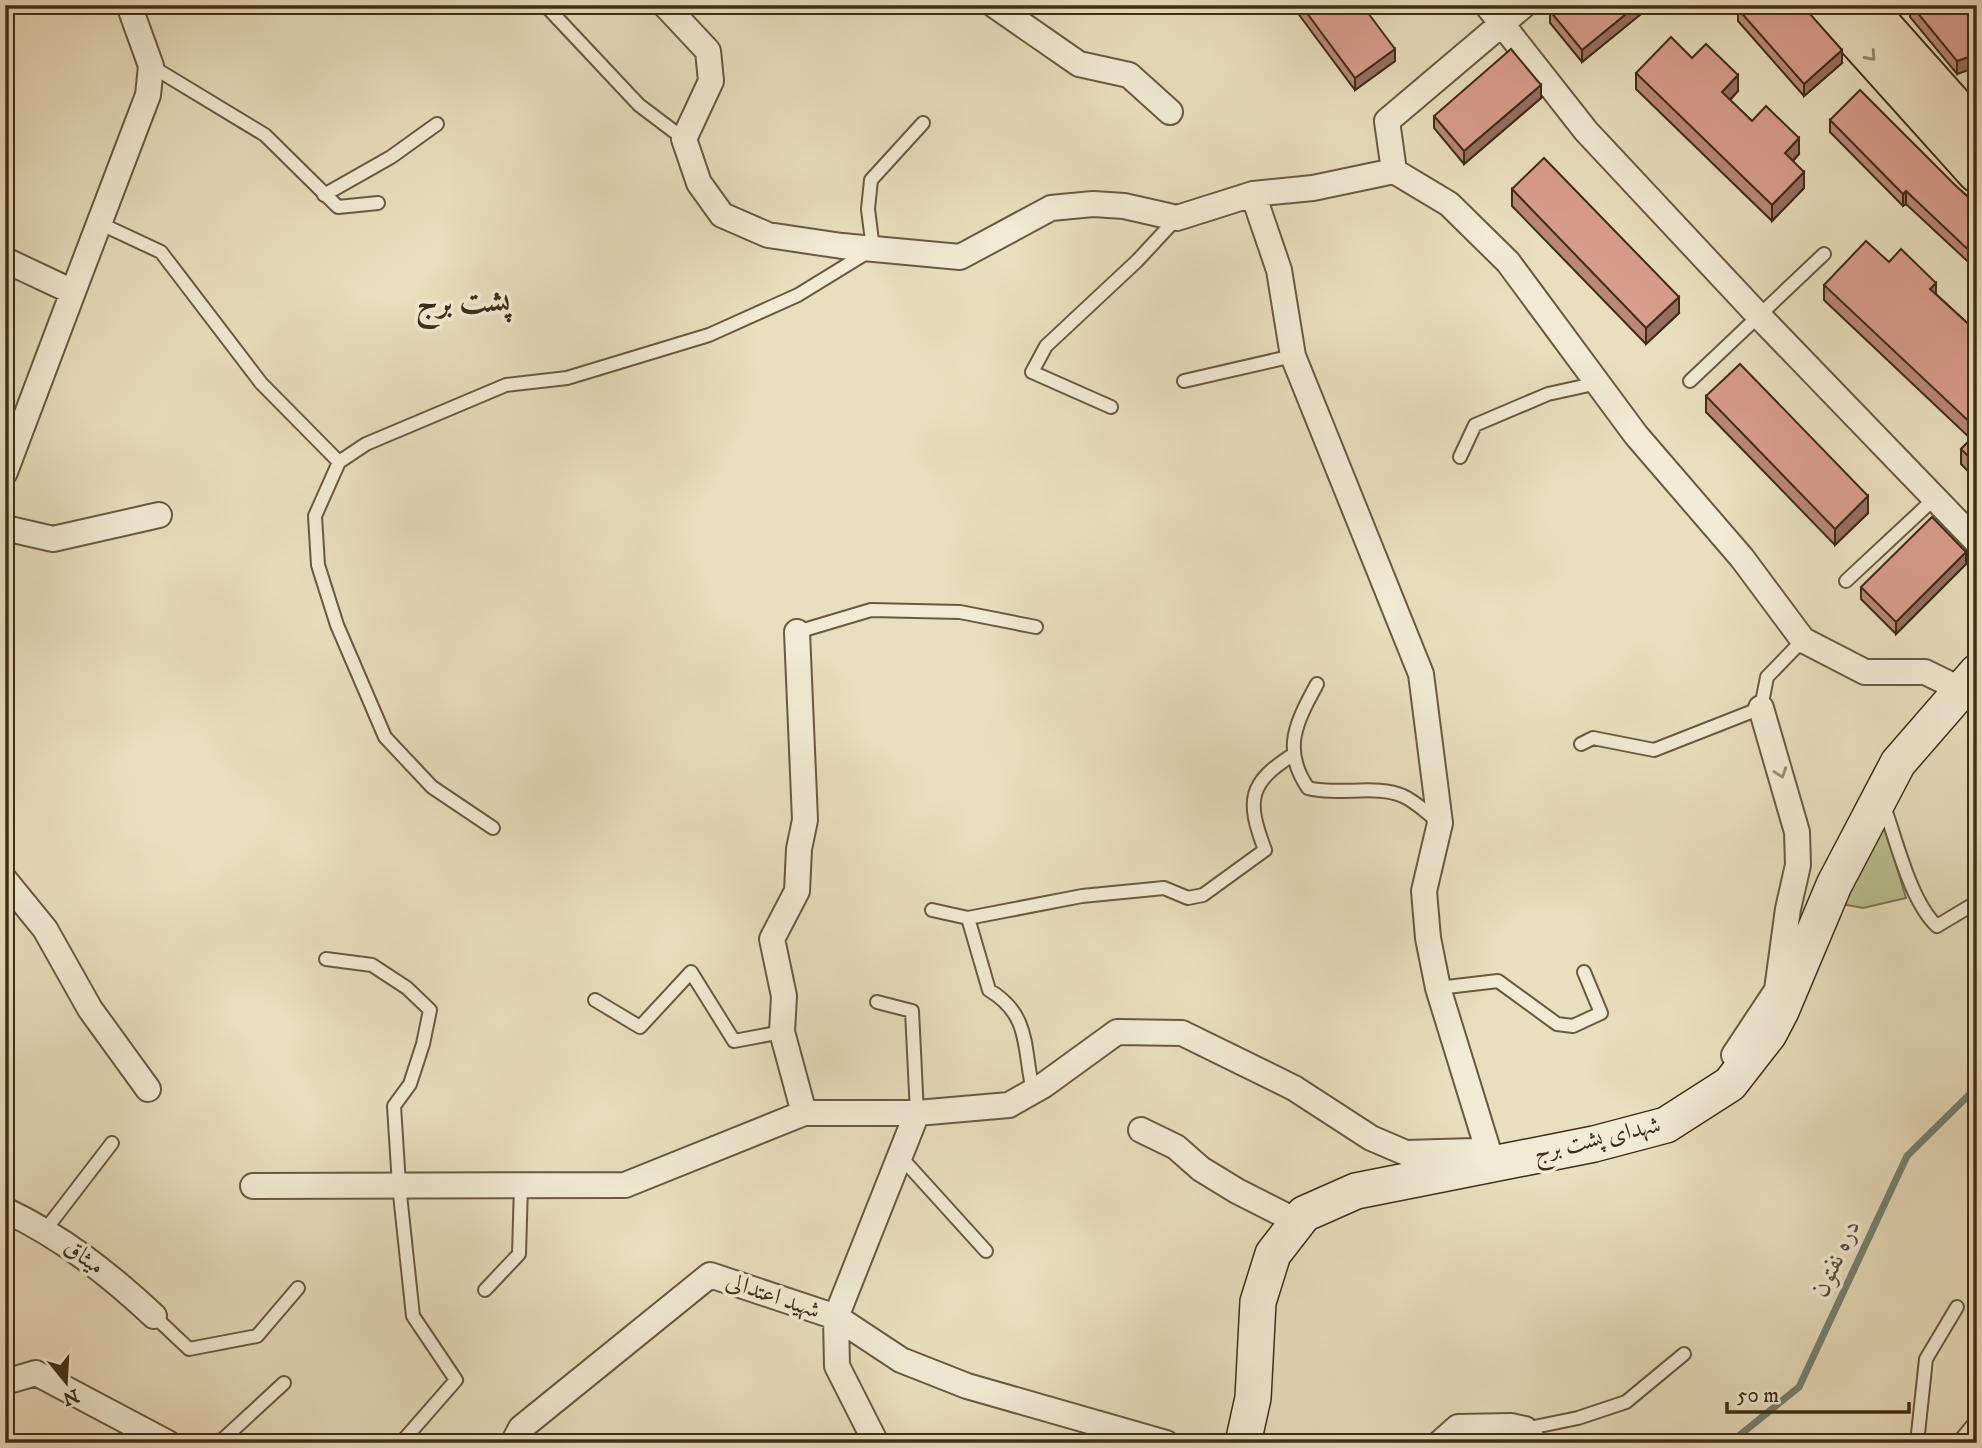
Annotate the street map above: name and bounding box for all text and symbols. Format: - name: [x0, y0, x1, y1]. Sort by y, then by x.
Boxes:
- one-way arrow: [1863, 48, 1875, 61]
- district label: پشت برج: [416, 283, 512, 330]
- one-way arrow: [1773, 767, 1788, 779]
- street label: شهدای پشت برج: [1530, 1110, 1665, 1173]
- water label: دره نفتون: [1804, 1214, 1868, 1302]
- street label: میثاق: [58, 1232, 110, 1282]
- street label: شهید اعتدالی: [722, 1266, 824, 1326]
- north arrow: [32, 1346, 102, 1416]
- scale bar: [1727, 1371, 1909, 1415]
- text: N: [59, 1383, 82, 1410]
- text: 50 m: [1737, 1383, 1779, 1409]

